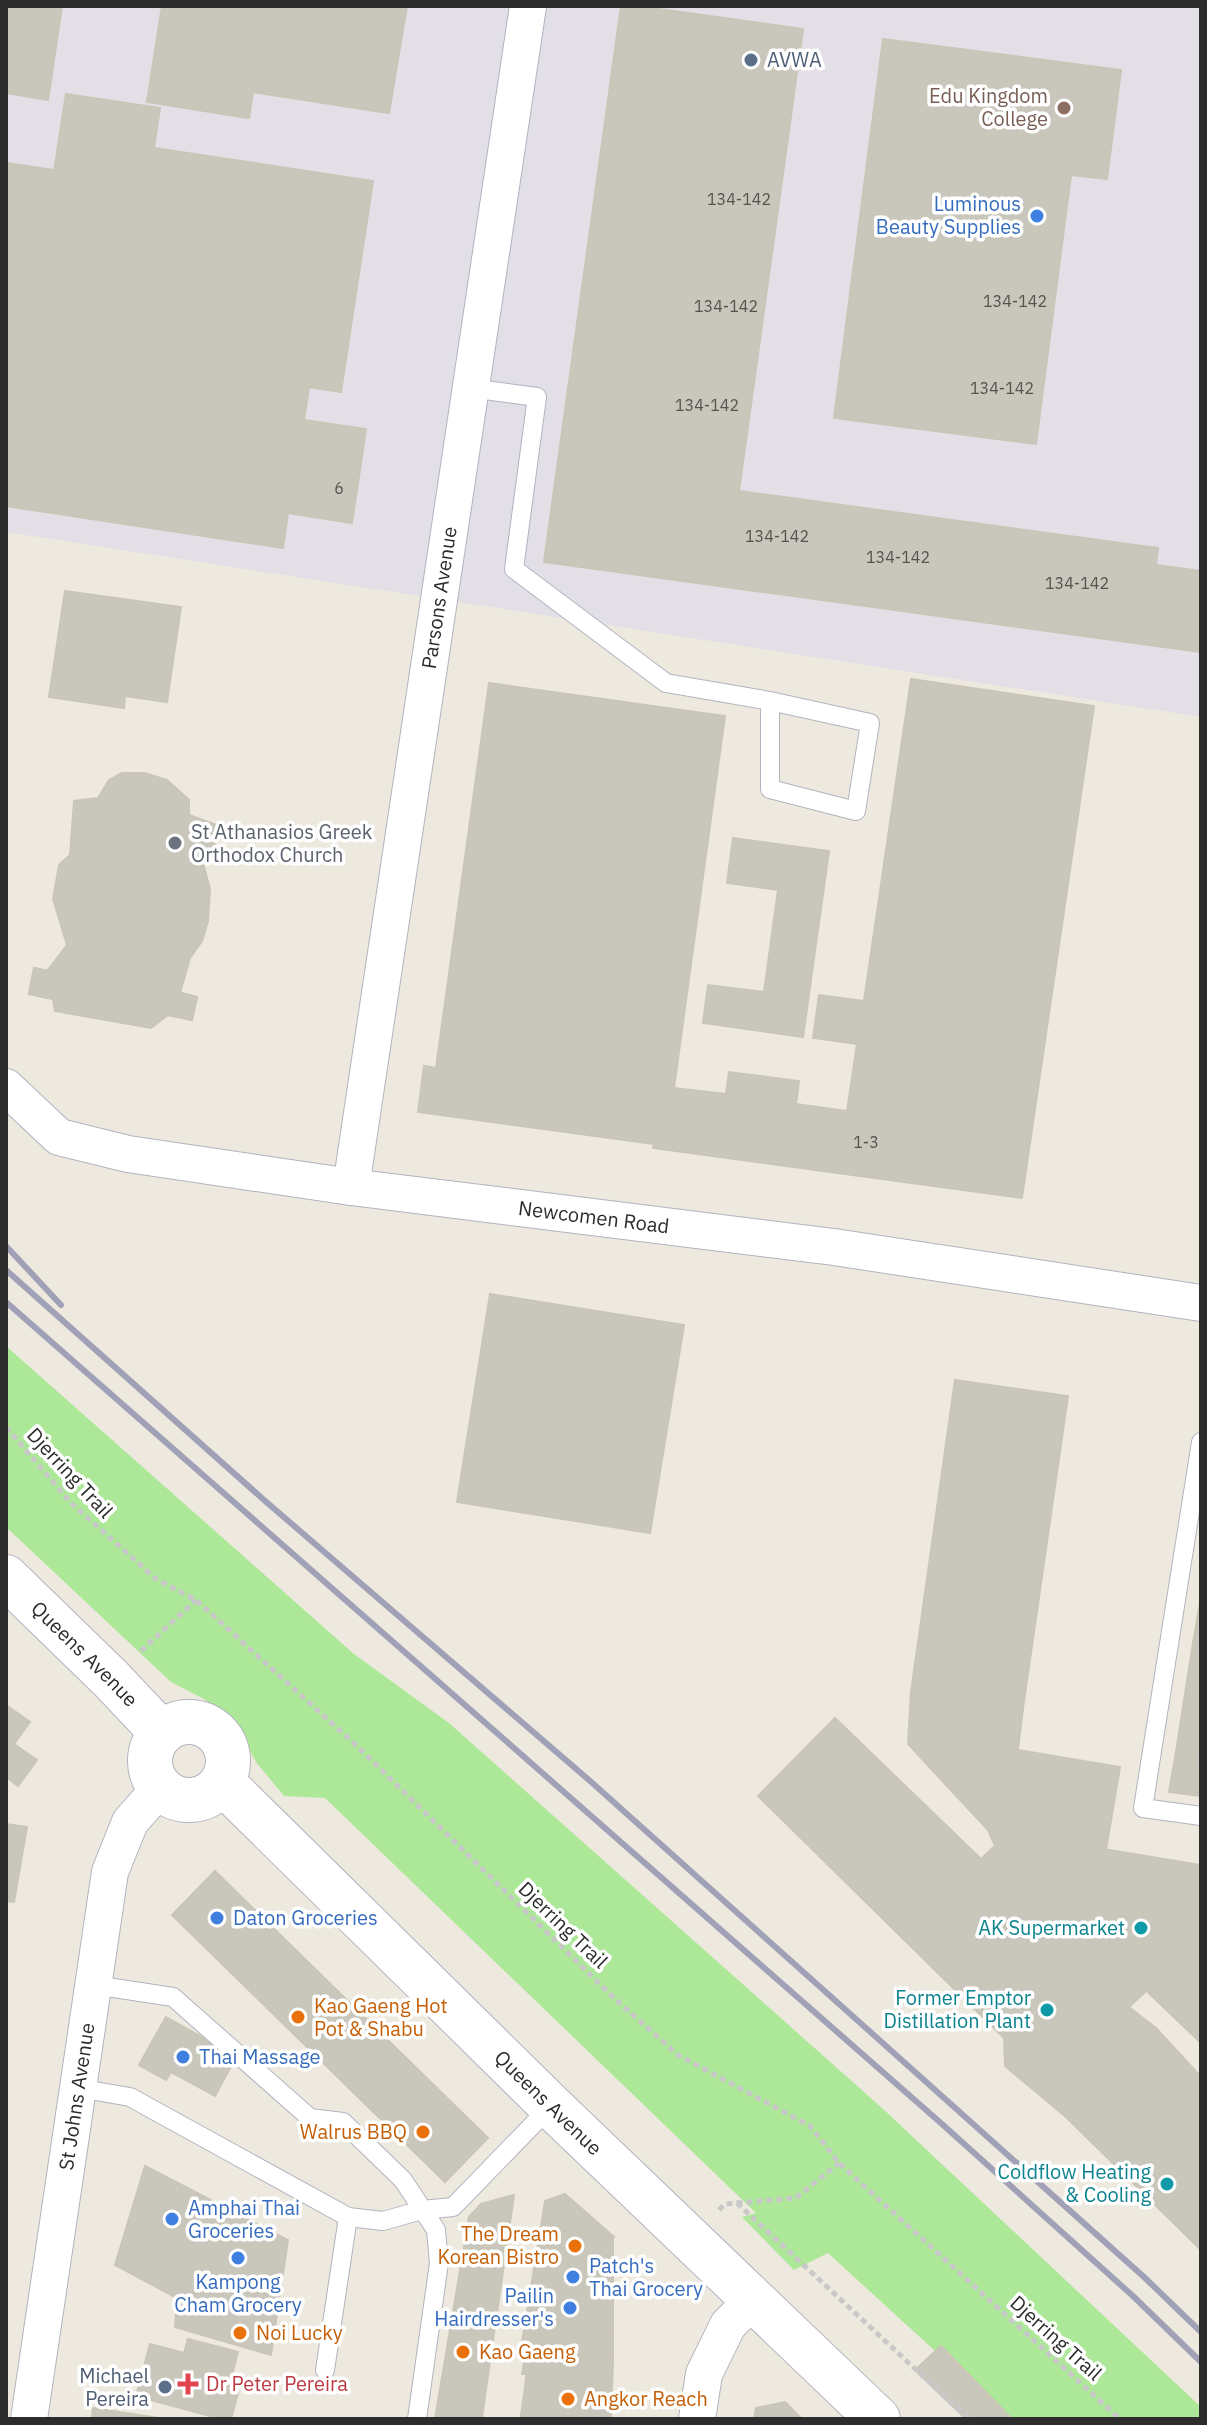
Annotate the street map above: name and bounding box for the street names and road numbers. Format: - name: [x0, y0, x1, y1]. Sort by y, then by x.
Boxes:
- street label: Parsons Avenue: [415, 524, 463, 671]
- street label: Newcomen Road: [517, 1194, 671, 1239]
- street label: Djerring Trail: [21, 1422, 119, 1524]
- street label: Queens Avenue: [26, 1595, 144, 1712]
- street label: Djerring Trail: [513, 1875, 614, 1974]
- street label: St Johns Avenue: [52, 2021, 101, 2172]
- street label: Queens Avenue: [489, 2044, 608, 2161]
- street label: Djerring Trail: [1005, 2289, 1108, 2386]

